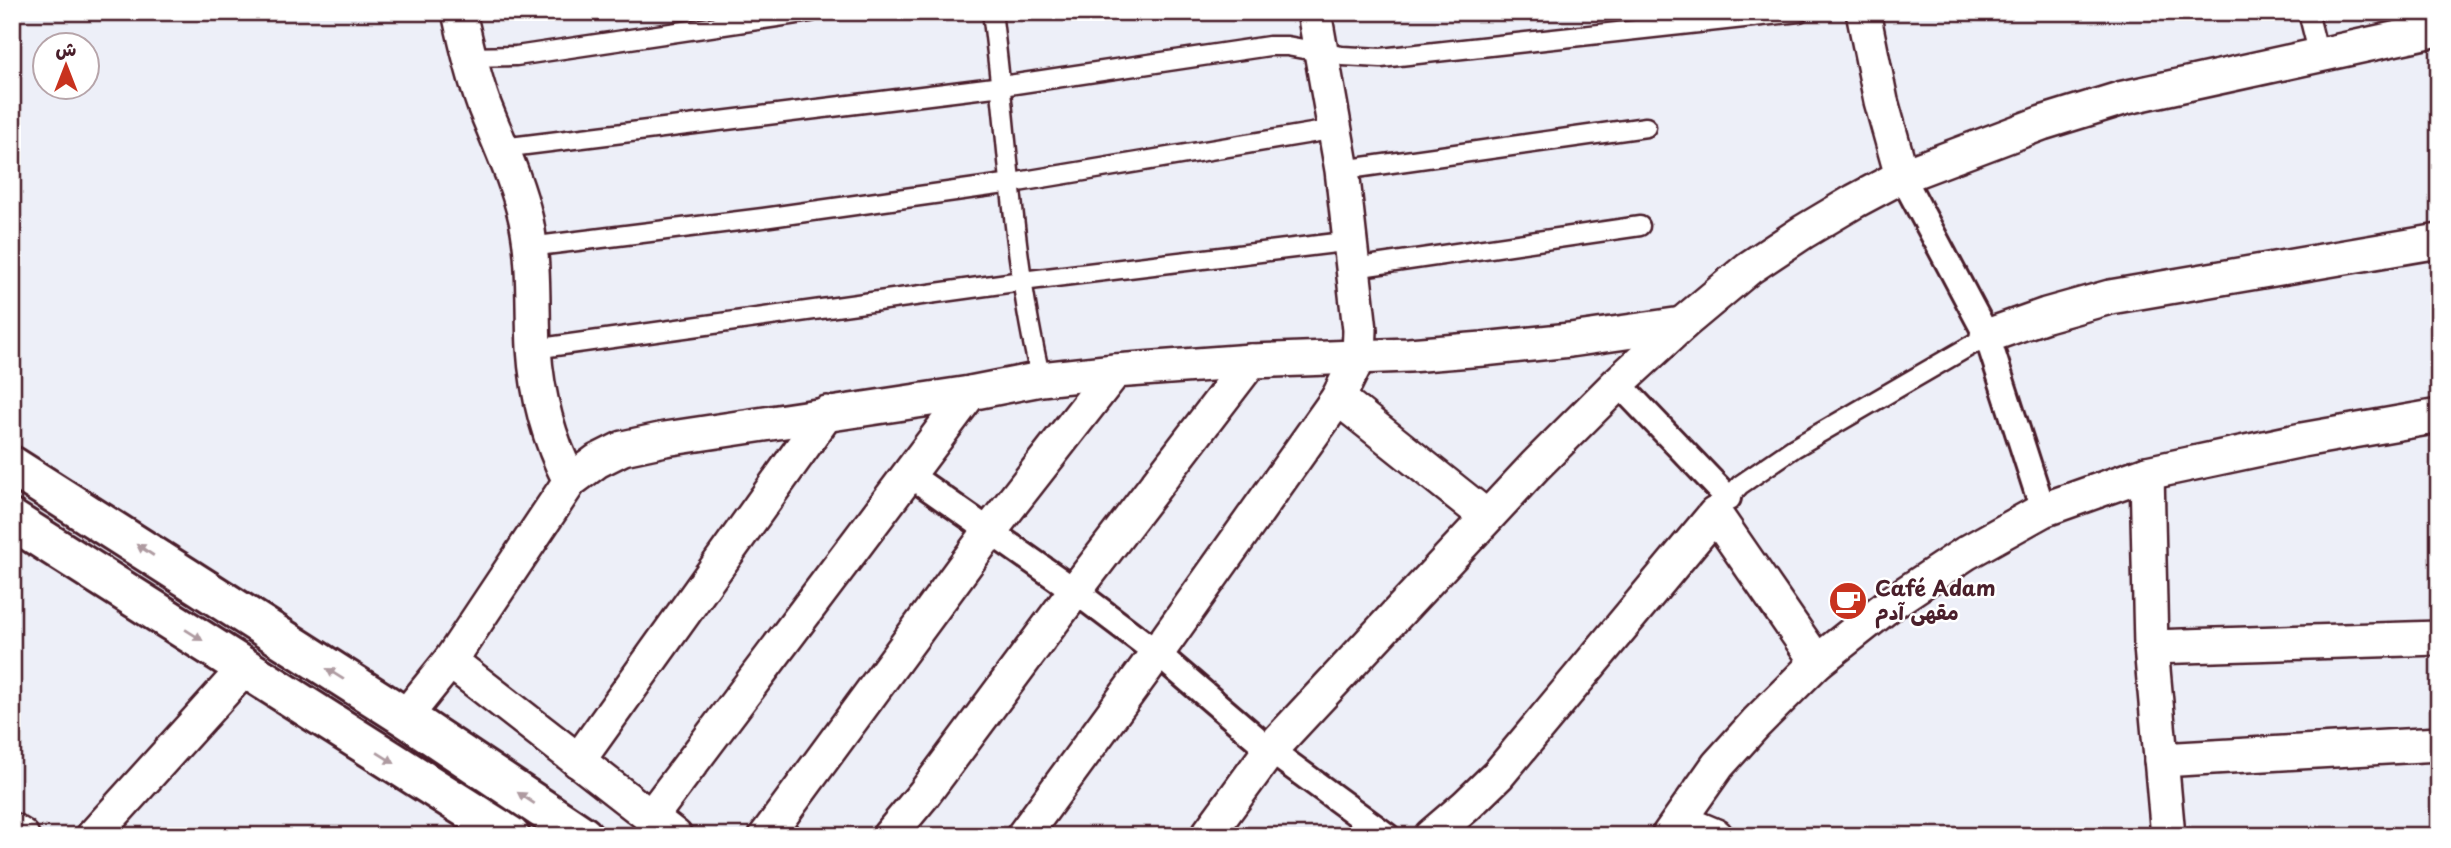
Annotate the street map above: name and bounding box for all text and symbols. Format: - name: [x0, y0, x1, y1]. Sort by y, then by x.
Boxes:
- north arrow: [32, 32, 102, 102]
- text: ش: [56, 34, 77, 62]
- one-way arrow: [135, 543, 154, 556]
- place label: Café Adam مقهى آدم: [1875, 571, 1996, 629]
- cafe icon: Café Adam مقهى آدم: [1827, 580, 1869, 622]
- one-way arrow: [184, 629, 204, 642]
- one-way arrow: [326, 667, 345, 680]
- one-way arrow: [376, 752, 395, 765]
- one-way arrow: [517, 791, 535, 805]

